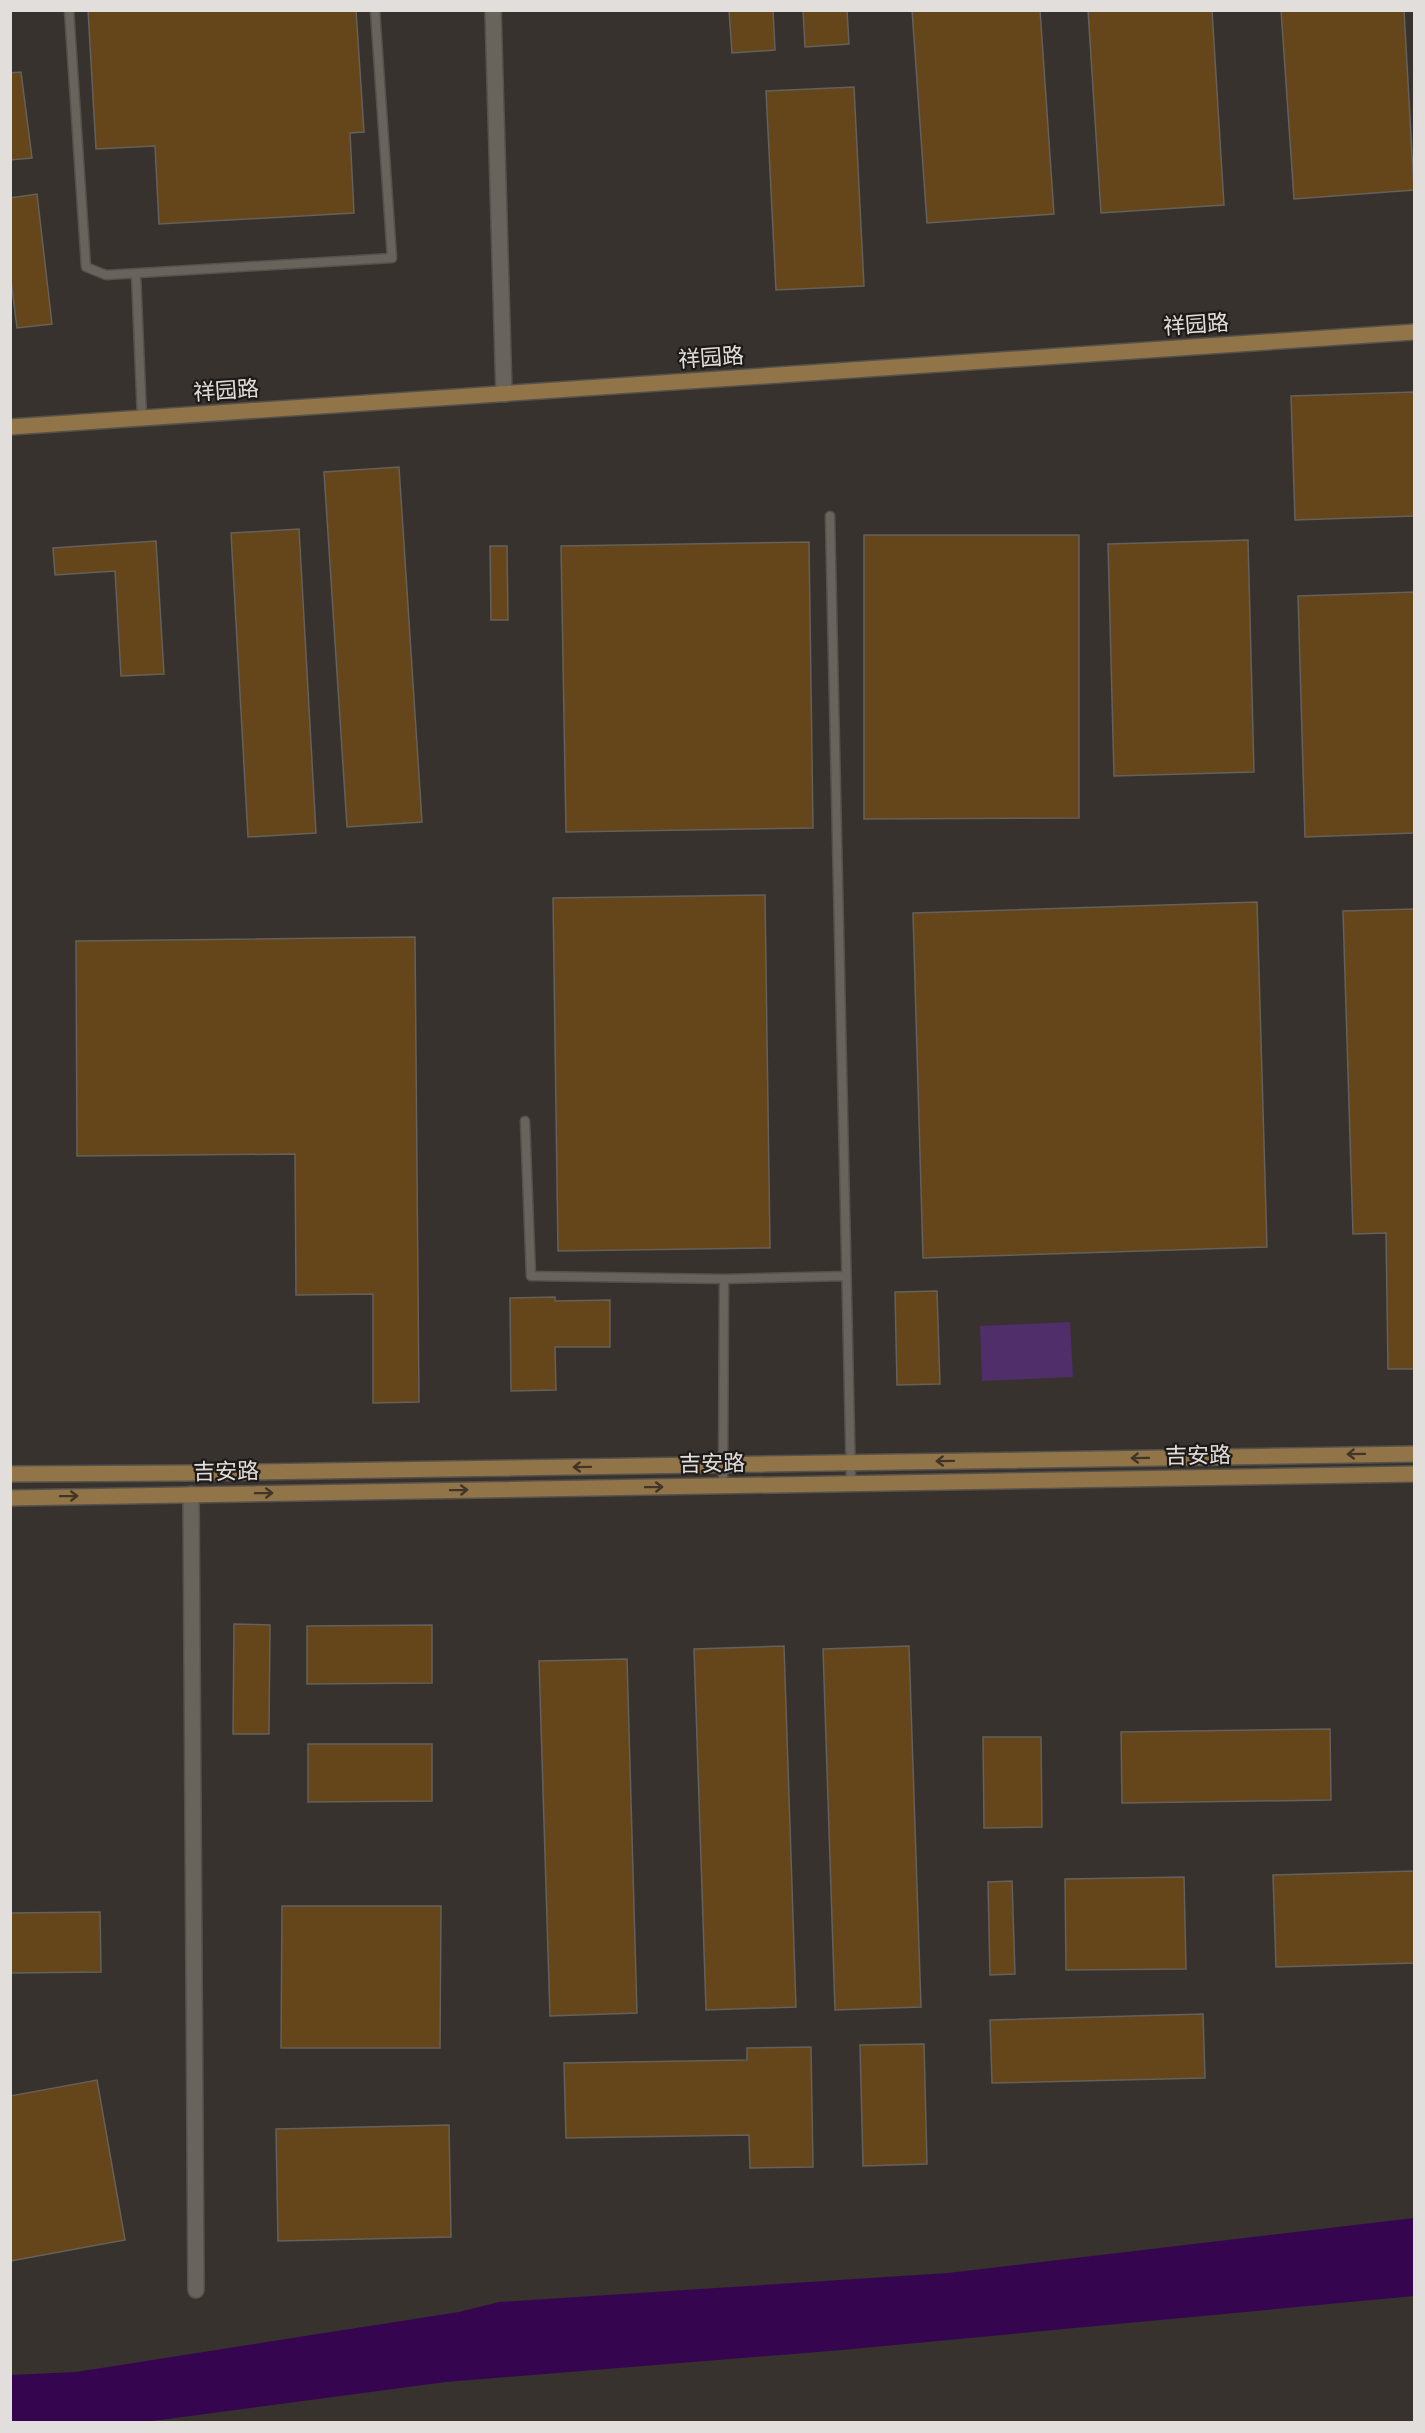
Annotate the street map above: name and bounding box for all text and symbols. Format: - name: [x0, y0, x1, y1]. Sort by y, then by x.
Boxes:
- street label: 祥园路: [1162, 305, 1230, 343]
- street label: 祥园路: [677, 338, 745, 376]
- street label: 祥园路: [192, 371, 260, 409]
- street label: 吉安路: [1165, 1437, 1231, 1473]
- street label: 吉安路: [679, 1445, 745, 1481]
- one-way arrow: [1347, 1449, 1367, 1460]
- one-way arrow: [1131, 1452, 1151, 1464]
- street label: 吉安路: [193, 1453, 259, 1489]
- one-way arrow: [936, 1455, 956, 1467]
- one-way arrow: [573, 1461, 593, 1472]
- one-way arrow: [643, 1481, 663, 1493]
- one-way arrow: [448, 1484, 468, 1496]
- one-way arrow: [253, 1487, 273, 1499]
- one-way arrow: [58, 1491, 78, 1502]

